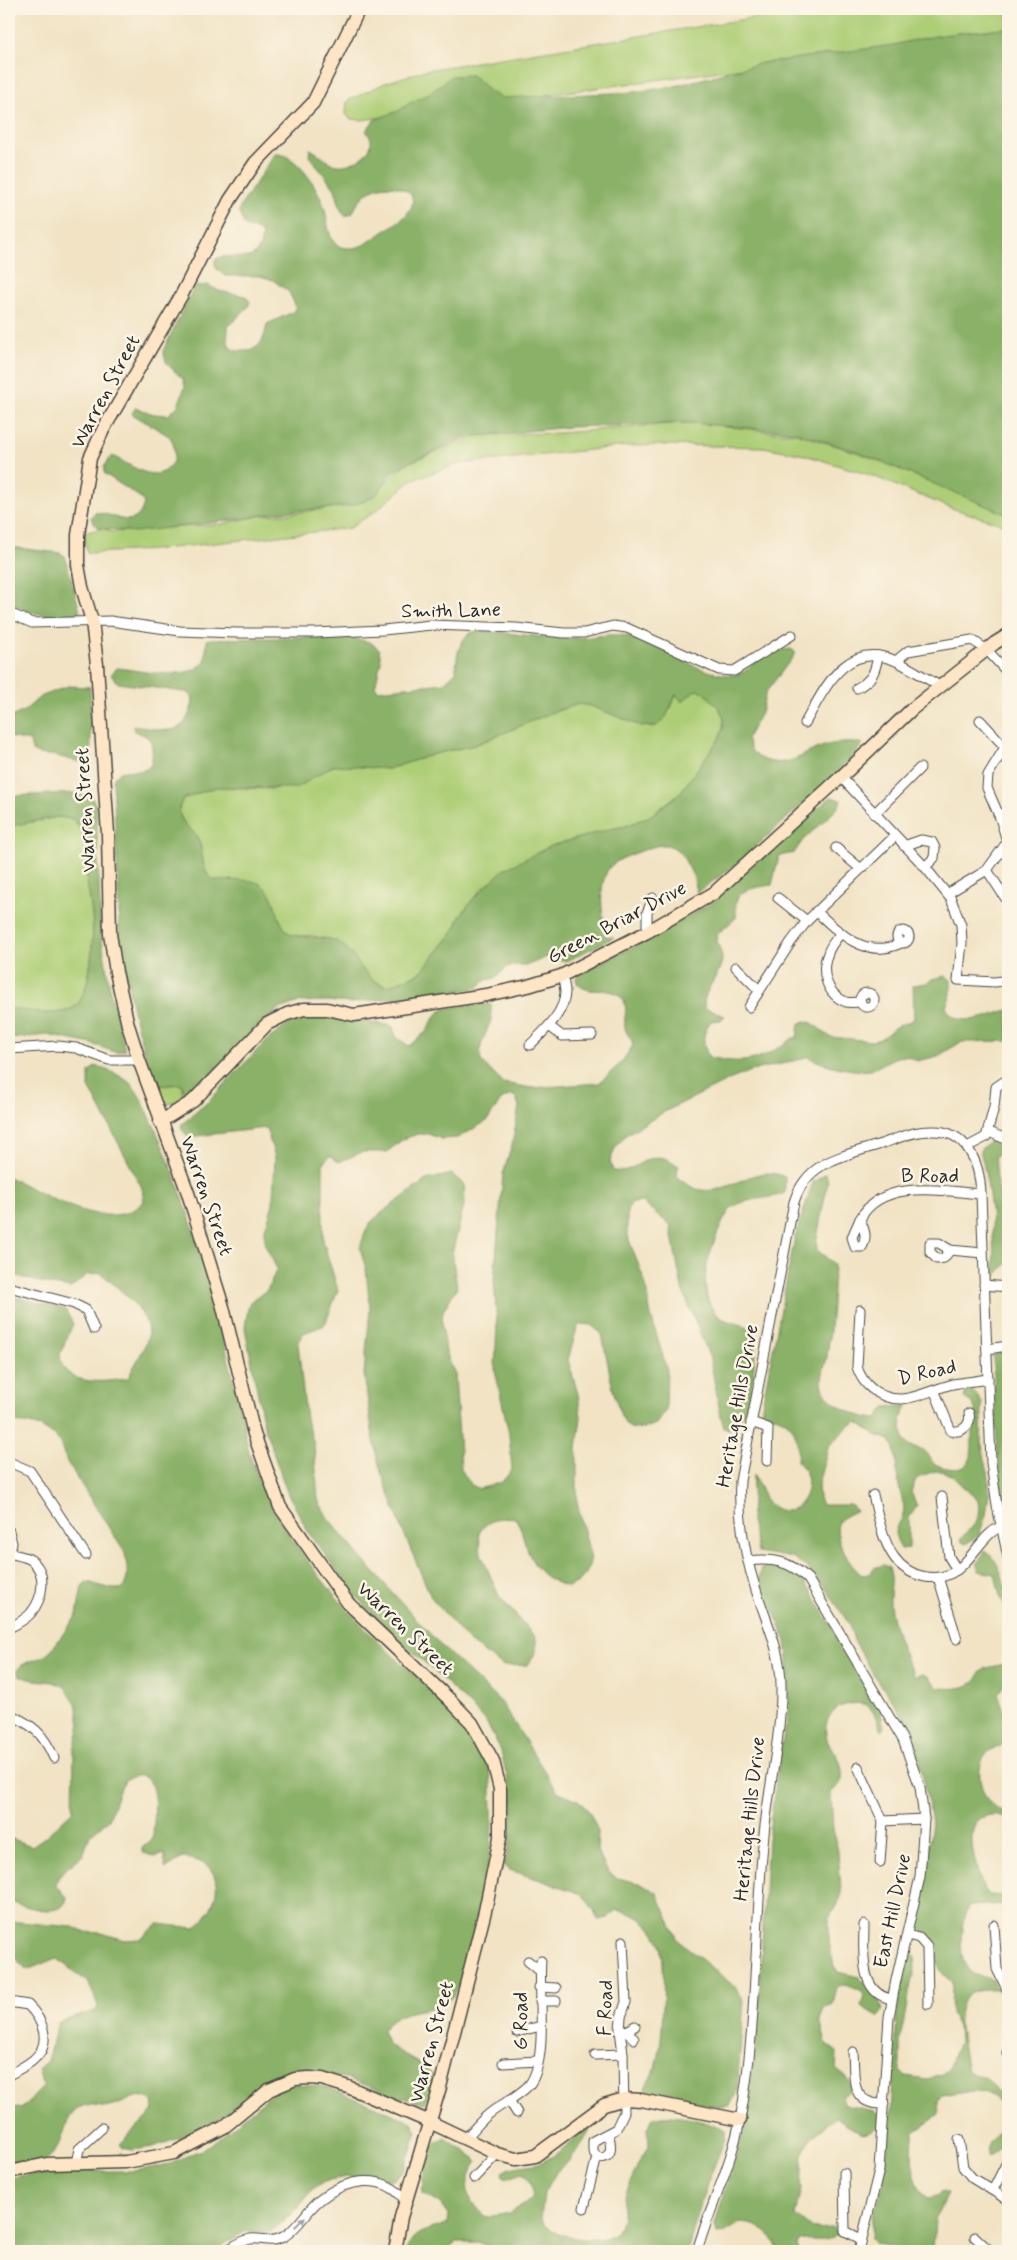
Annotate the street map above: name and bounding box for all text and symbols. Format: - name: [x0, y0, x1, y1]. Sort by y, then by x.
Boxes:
- street label: Warren Street: [65, 331, 147, 453]
- street label: Smith Lane: [401, 597, 501, 625]
- street label: Warren Street: [69, 747, 103, 873]
- street label: Green Briar Drive: [543, 875, 691, 971]
- street label: Warren Street: [173, 1133, 239, 1259]
- street label: B Road: [901, 1163, 959, 1190]
- street label: Heritage Hills Drive: [710, 1322, 766, 1490]
- street label: D Road: [895, 1353, 959, 1393]
- street label: Warren Street: [351, 1576, 459, 1682]
- street label: Heritage Hills Drive: [728, 1735, 772, 1903]
- street label: East Hill Drive: [868, 1851, 918, 1971]
- street label: Warren Street: [403, 1978, 461, 2106]
- street label: F Road: [592, 1980, 620, 2036]
- street label: G Road: [508, 1992, 535, 2050]
- one-way arrow: [294, 2216, 306, 2228]

